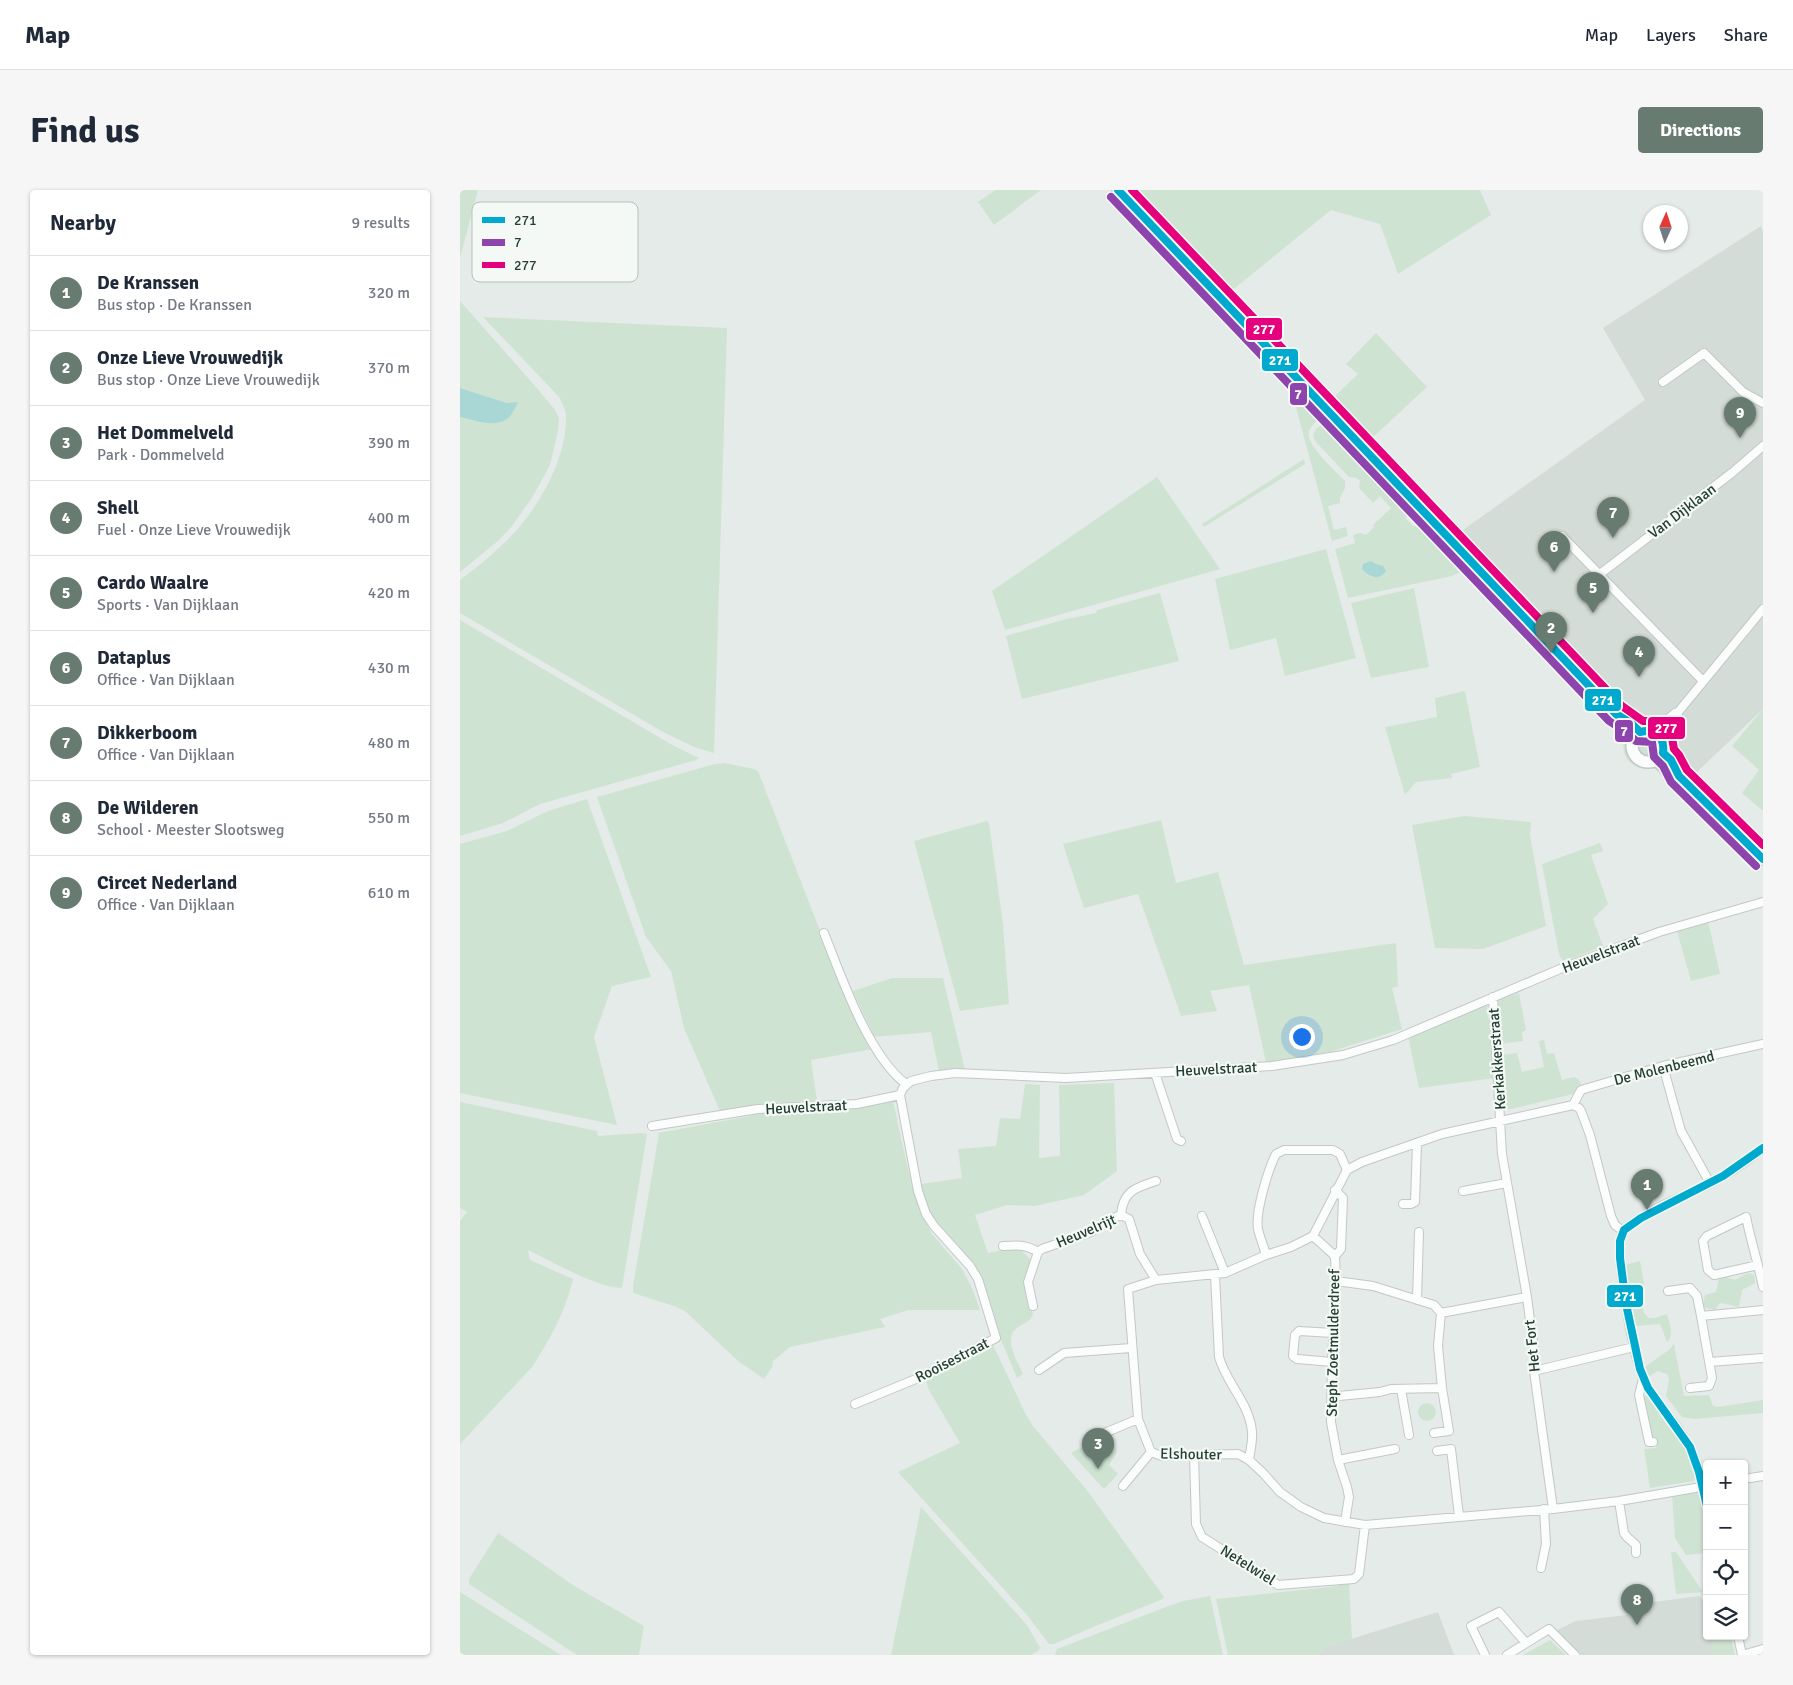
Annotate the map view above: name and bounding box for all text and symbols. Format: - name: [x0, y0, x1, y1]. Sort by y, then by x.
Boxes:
- text: Map: [25, 20, 70, 50]
- text: Map: [1585, 24, 1618, 46]
- text: Layers: [1646, 24, 1696, 46]
- text: Share: [1724, 24, 1768, 46]
- button: Directions: [1638, 107, 1763, 153]
- text: Find us: [30, 109, 140, 152]
- legend: [472, 202, 638, 282]
- north arrow: [1643, 205, 1688, 250]
- text: Nearby: [50, 210, 116, 236]
- text: 271: [514, 212, 537, 229]
- text: 9 results: [351, 213, 410, 233]
- text: 7: [514, 234, 522, 251]
- text: 277: [514, 257, 537, 274]
- text: De Kranssen: [97, 271, 199, 295]
- text: 1: [62, 283, 70, 303]
- text: 320 m: [368, 283, 410, 303]
- text: Bus stop · De Kranssen: [97, 295, 252, 315]
- line badge: 277: [1245, 317, 1283, 341]
- text: 277: [1253, 321, 1276, 338]
- text: Onze Lieve Vrouwedijk: [97, 346, 283, 370]
- line badge: 271: [1261, 348, 1299, 372]
- text: 271: [1269, 352, 1292, 369]
- text: 2: [62, 358, 70, 378]
- text: 370 m: [368, 358, 410, 378]
- text: Bus stop · Onze Lieve Vrouwedijk: [97, 370, 320, 390]
- line badge: 7: [1289, 382, 1308, 406]
- text: 7: [1294, 386, 1302, 403]
- pin: 9: [1724, 397, 1756, 438]
- text: Het Dommelveld: [97, 421, 234, 445]
- text: 3: [62, 433, 70, 453]
- text: 390 m: [368, 433, 410, 453]
- text: Park · Dommelveld: [97, 445, 225, 465]
- street label: Van Dijklaan: [1645, 480, 1719, 542]
- text: Shell: [97, 496, 139, 520]
- pin: 7: [1597, 497, 1629, 538]
- text: 4: [62, 508, 70, 528]
- text: 400 m: [368, 508, 410, 528]
- text: Fuel · Onze Lieve Vrouwedijk: [97, 520, 291, 540]
- pin: 6: [1538, 531, 1570, 572]
- text: Cardo Waalre: [97, 571, 209, 595]
- pin: 5: [1577, 572, 1609, 613]
- text: 5: [62, 583, 70, 603]
- text: 420 m: [368, 583, 410, 603]
- text: Sports · Van Dijklaan: [97, 595, 239, 615]
- pin: 2: [1535, 612, 1567, 653]
- pin: 4: [1623, 636, 1655, 677]
- text: Dataplus: [97, 646, 171, 670]
- text: 6: [62, 658, 70, 678]
- text: 430 m: [368, 658, 410, 678]
- text: Office · Van Dijklaan: [97, 670, 235, 690]
- line badge: 271: [1584, 688, 1622, 712]
- text: 271: [1592, 692, 1615, 709]
- line badge: 277: [1647, 716, 1686, 740]
- line badge: 7: [1614, 719, 1634, 743]
- text: 277: [1655, 720, 1678, 737]
- text: Dikkerboom: [97, 721, 197, 745]
- text: 7: [1620, 723, 1628, 740]
- text: 7: [62, 733, 70, 753]
- text: 480 m: [368, 733, 410, 753]
- text: Office · Van Dijklaan: [97, 745, 235, 765]
- text: De Wilderen: [97, 796, 199, 820]
- text: 8: [62, 808, 70, 828]
- text: 550 m: [368, 808, 410, 828]
- text: School · Meester Slootsweg: [97, 820, 285, 840]
- text: Circet Nederland: [97, 871, 237, 895]
- text: 9: [62, 883, 70, 903]
- text: 610 m: [368, 883, 410, 903]
- text: Office · Van Dijklaan: [97, 895, 235, 915]
- street label: Heuvelstraat: [1560, 931, 1642, 977]
- street label: Kerkakkerstraat: [1484, 1007, 1510, 1111]
- your location: [1289, 1024, 1315, 1050]
- street label: De Molenbeemd: [1612, 1047, 1716, 1089]
- street label: Heuvelstraat: [1175, 1058, 1257, 1080]
- street label: Heuvelstraat: [765, 1096, 847, 1118]
- pin: 1: [1631, 1169, 1663, 1210]
- street label: Heuvelrijt: [1053, 1210, 1119, 1252]
- street label: Steph Zoetmulderdreef: [1323, 1268, 1343, 1417]
- line badge: 271: [1606, 1284, 1644, 1308]
- text: 271: [1614, 1288, 1637, 1305]
- street label: Het Fort: [1520, 1319, 1544, 1373]
- street label: Rooisestraat: [912, 1334, 992, 1386]
- pin: 3: [1082, 1428, 1114, 1469]
- street label: Elshouter: [1160, 1444, 1223, 1464]
- map controls: [1703, 1460, 1748, 1640]
- button: +: [1703, 1460, 1748, 1505]
- button: −: [1703, 1505, 1748, 1550]
- street label: Netelwiel: [1217, 1541, 1279, 1589]
- button: locate: [1703, 1550, 1748, 1595]
- pin: 8: [1621, 1584, 1653, 1625]
- button: layers: [1703, 1595, 1748, 1640]

